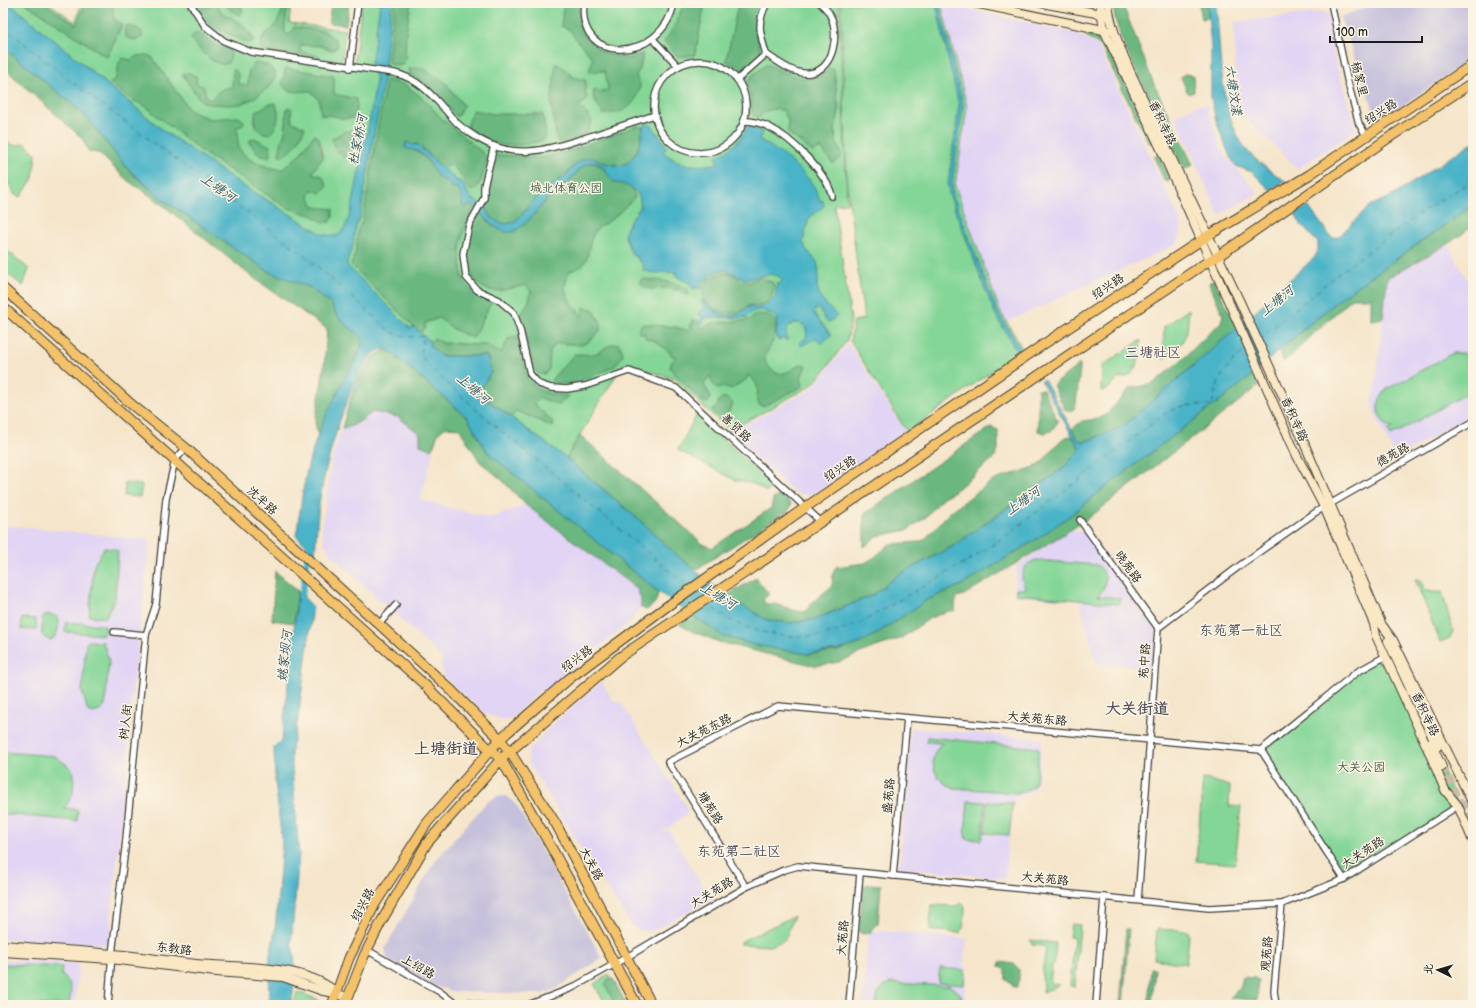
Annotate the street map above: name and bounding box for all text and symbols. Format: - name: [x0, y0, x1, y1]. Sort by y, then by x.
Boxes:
- scale bar: [1330, 18, 1422, 44]
- text: 100 m: [1336, 25, 1368, 40]
- street label: 杨家里: [1347, 60, 1371, 98]
- water label: 六塘汶漾: [1221, 63, 1245, 118]
- street label: 绍兴路: [1362, 96, 1400, 128]
- street label: 香积寺路: [1145, 98, 1179, 148]
- water label: 杜家桥河: [345, 111, 371, 167]
- water label: 上塘河: [197, 170, 240, 207]
- park label: 城北体育公园: [530, 181, 602, 196]
- street label: 绍兴路: [1089, 271, 1127, 303]
- water label: 上塘河: [1257, 281, 1299, 319]
- district label: 三塘社区: [1125, 344, 1181, 361]
- water label: 上塘河: [453, 370, 494, 409]
- street label: 香积寺路: [1277, 394, 1311, 444]
- street label: 善贤路: [718, 410, 754, 446]
- street label: 德苑路: [1374, 440, 1412, 470]
- street label: 绍兴路: [821, 453, 859, 485]
- water label: 上塘河: [1002, 482, 1045, 519]
- street label: 沈半路: [244, 483, 280, 519]
- street label: 晓苑路: [1111, 548, 1145, 586]
- water label: 上塘河: [697, 579, 741, 614]
- district label: 东苑第一社区: [1199, 622, 1283, 639]
- water label: 姚家坝河: [274, 627, 296, 683]
- street label: 绍兴路: [558, 642, 596, 676]
- street label: 苑中路: [1136, 643, 1154, 679]
- street label: 香积寺路: [1408, 689, 1442, 739]
- district label: 大关街道: [1105, 700, 1169, 719]
- street label: 树人街: [117, 703, 135, 741]
- street label: 大关苑东路: [1006, 709, 1068, 729]
- street label: 大关苑东路: [674, 711, 734, 751]
- district label: 上塘街道: [414, 740, 478, 759]
- park label: 大关公园: [1337, 760, 1385, 775]
- street label: 盛苑路: [880, 777, 898, 815]
- street label: 塘苑路: [694, 789, 726, 827]
- street label: 大关苑路: [1339, 834, 1387, 872]
- district label: 东苑第二社区: [697, 843, 781, 860]
- street label: 大关路: [576, 845, 606, 883]
- street label: 大关苑路: [1020, 869, 1070, 889]
- street label: 大关苑路: [688, 874, 736, 912]
- street label: 绍兴路: [348, 886, 378, 924]
- street label: 大苑路: [834, 919, 852, 957]
- street label: 观苑路: [1258, 935, 1276, 973]
- street label: 东教路: [155, 939, 193, 959]
- north arrow: [1418, 950, 1458, 990]
- street label: 上绍路: [399, 952, 437, 982]
- text: 北: [1422, 963, 1435, 975]

